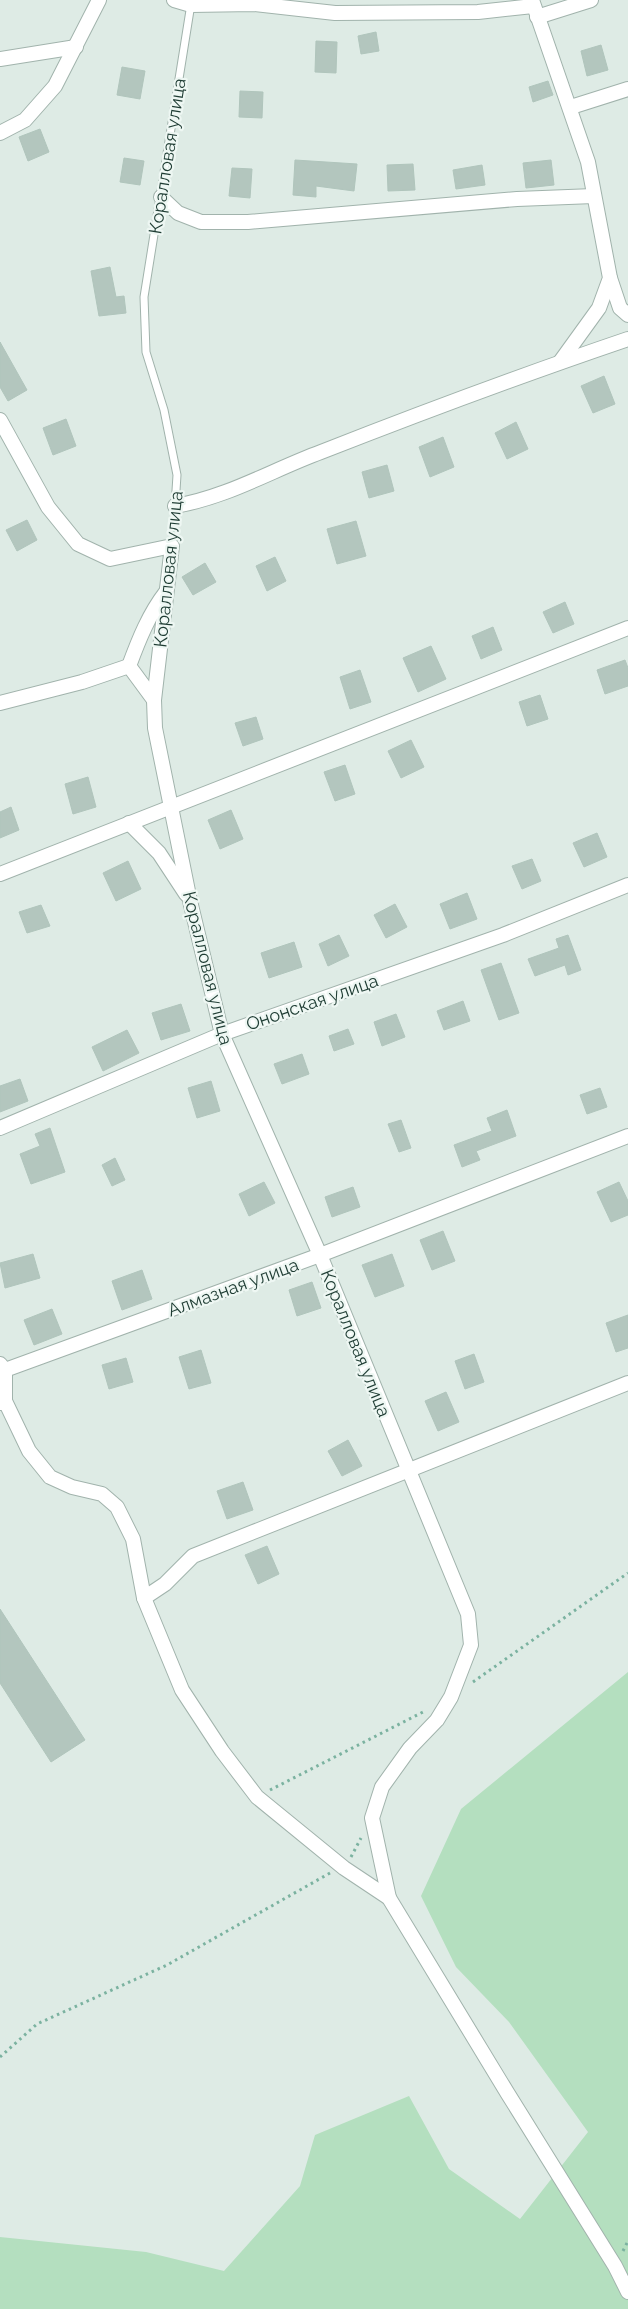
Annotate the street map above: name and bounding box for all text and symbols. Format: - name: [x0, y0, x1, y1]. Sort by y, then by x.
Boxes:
- street label: Коралловая улица: [144, 77, 190, 235]
- street label: Коралловая улица: [149, 490, 187, 648]
- street label: Коралловая улица: [179, 889, 237, 1047]
- street label: Ононская улица: [243, 970, 381, 1034]
- street label: Алмазная улица: [165, 1254, 301, 1320]
- street label: Коралловая улица: [317, 1266, 395, 1420]

